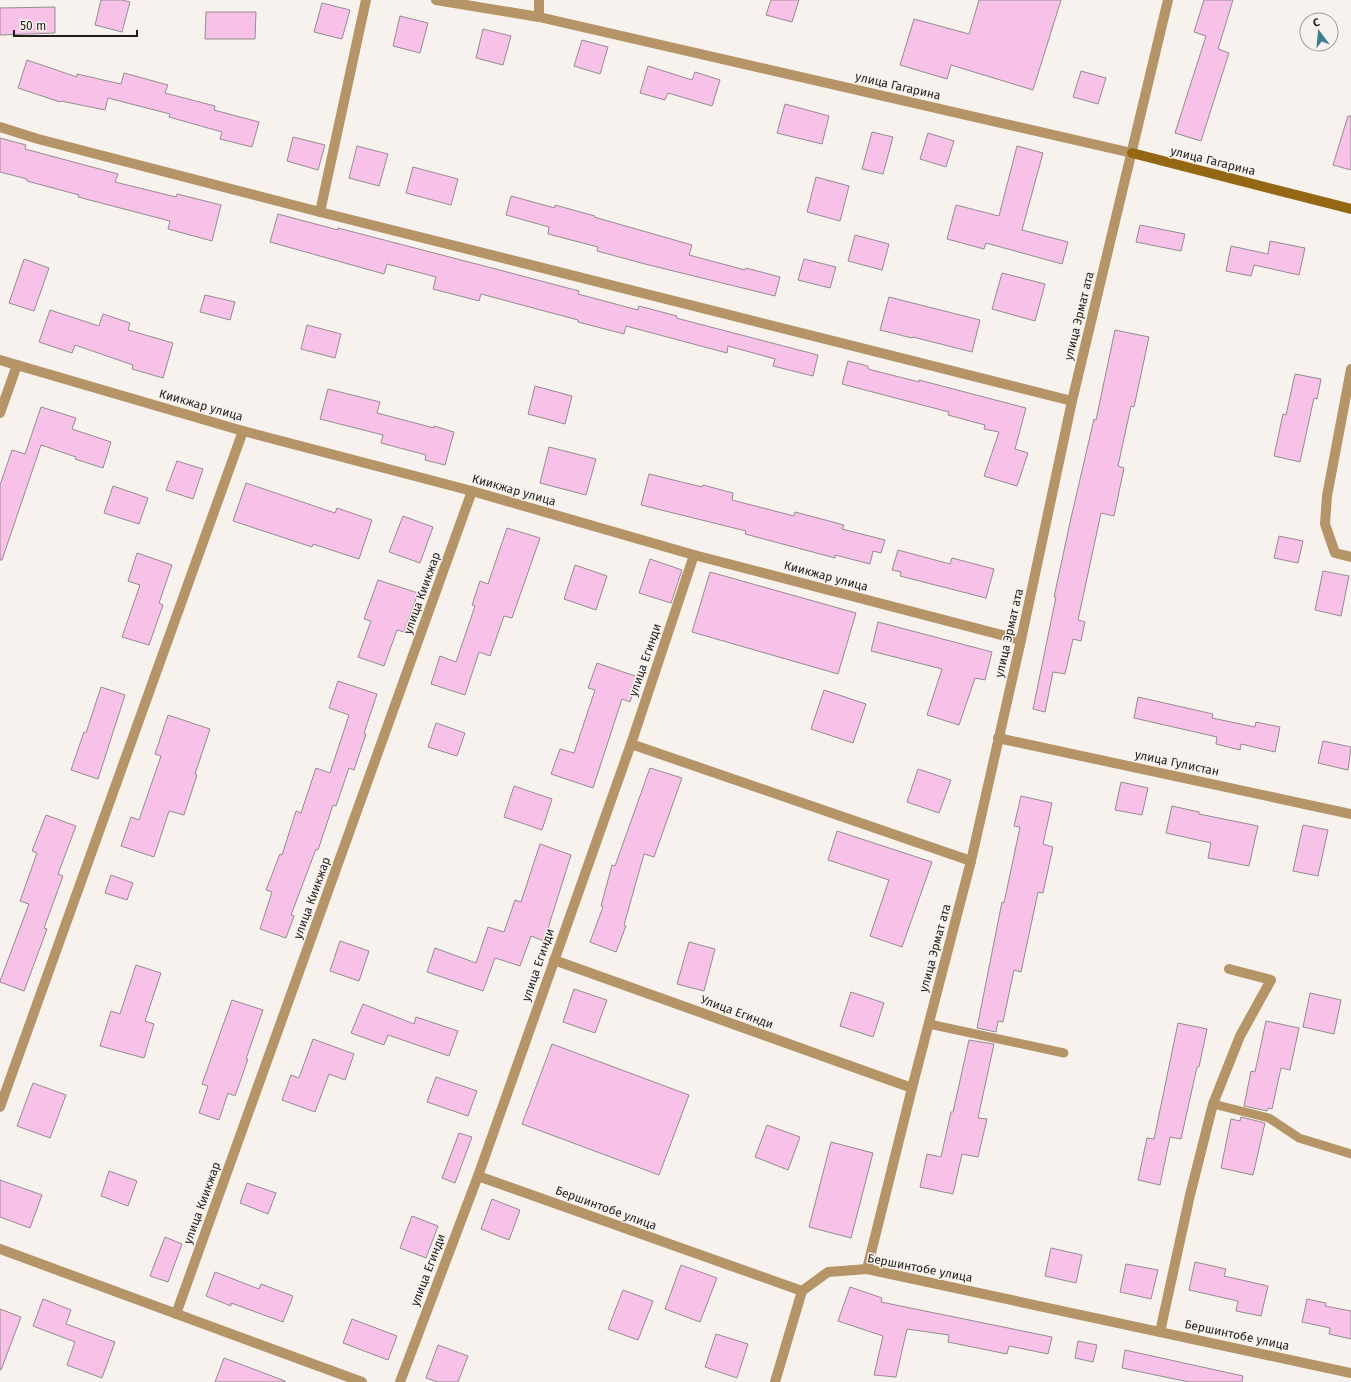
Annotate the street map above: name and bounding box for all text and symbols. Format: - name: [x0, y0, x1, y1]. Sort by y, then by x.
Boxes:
- scale bar: [14, 12, 137, 38]
- north arrow: [1299, 12, 1339, 52]
- text: С: [1312, 16, 1322, 30]
- text: 50 m: [20, 19, 46, 33]
- street label: улица Гагарина: [854, 69, 942, 103]
- street label: улица Гагарина: [1169, 144, 1257, 178]
- street label: улица Эрмат ата: [1061, 270, 1097, 362]
- street label: Киикжар улица: [158, 386, 244, 424]
- street label: Киикжар улица: [471, 471, 557, 509]
- street label: улица Киикжар: [401, 550, 443, 636]
- street label: Киикжар улица: [782, 558, 870, 594]
- street label: улица Эрмат ата: [992, 587, 1026, 679]
- street label: улица Егинди: [626, 622, 664, 698]
- street label: улица Гулистан: [1134, 747, 1220, 779]
- street label: улица Киикжар: [291, 855, 333, 941]
- street label: улица Эрмат ата: [916, 902, 954, 994]
- street label: улица Егинди: [519, 927, 557, 1003]
- street label: Улица Егинди: [699, 992, 775, 1032]
- street label: улица Киикжар: [181, 1160, 223, 1246]
- street label: Бершинтобе улица: [553, 1183, 659, 1233]
- street label: улица Егинди: [408, 1232, 448, 1308]
- street label: Бершинтобе улица: [866, 1251, 974, 1285]
- street label: Бершинтобе улица: [1183, 1317, 1291, 1353]

